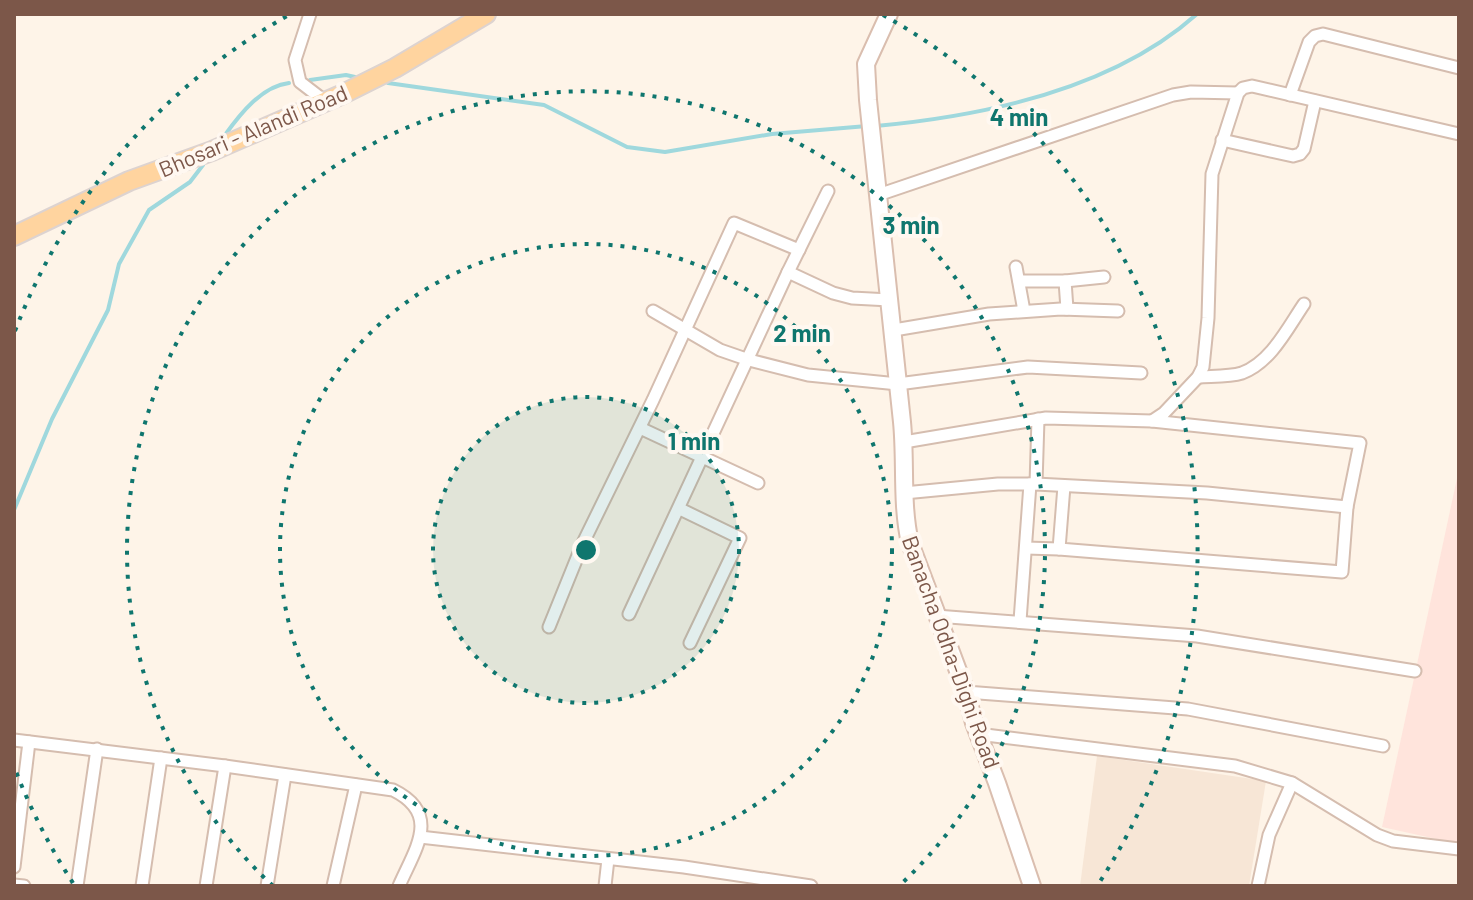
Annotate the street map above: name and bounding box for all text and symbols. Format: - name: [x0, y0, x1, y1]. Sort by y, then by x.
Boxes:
- street label: Bhosari - Alandi Road: [154, 79, 351, 182]
- text: 4 min: [990, 102, 1048, 131]
- text: 3 min: [882, 210, 940, 239]
- text: 2 min: [773, 318, 831, 347]
- text: 1 min: [668, 426, 720, 455]
- street label: Banacha Odha-Dighi Road: [898, 532, 1006, 772]
- centre of rings: [572, 536, 600, 564]

